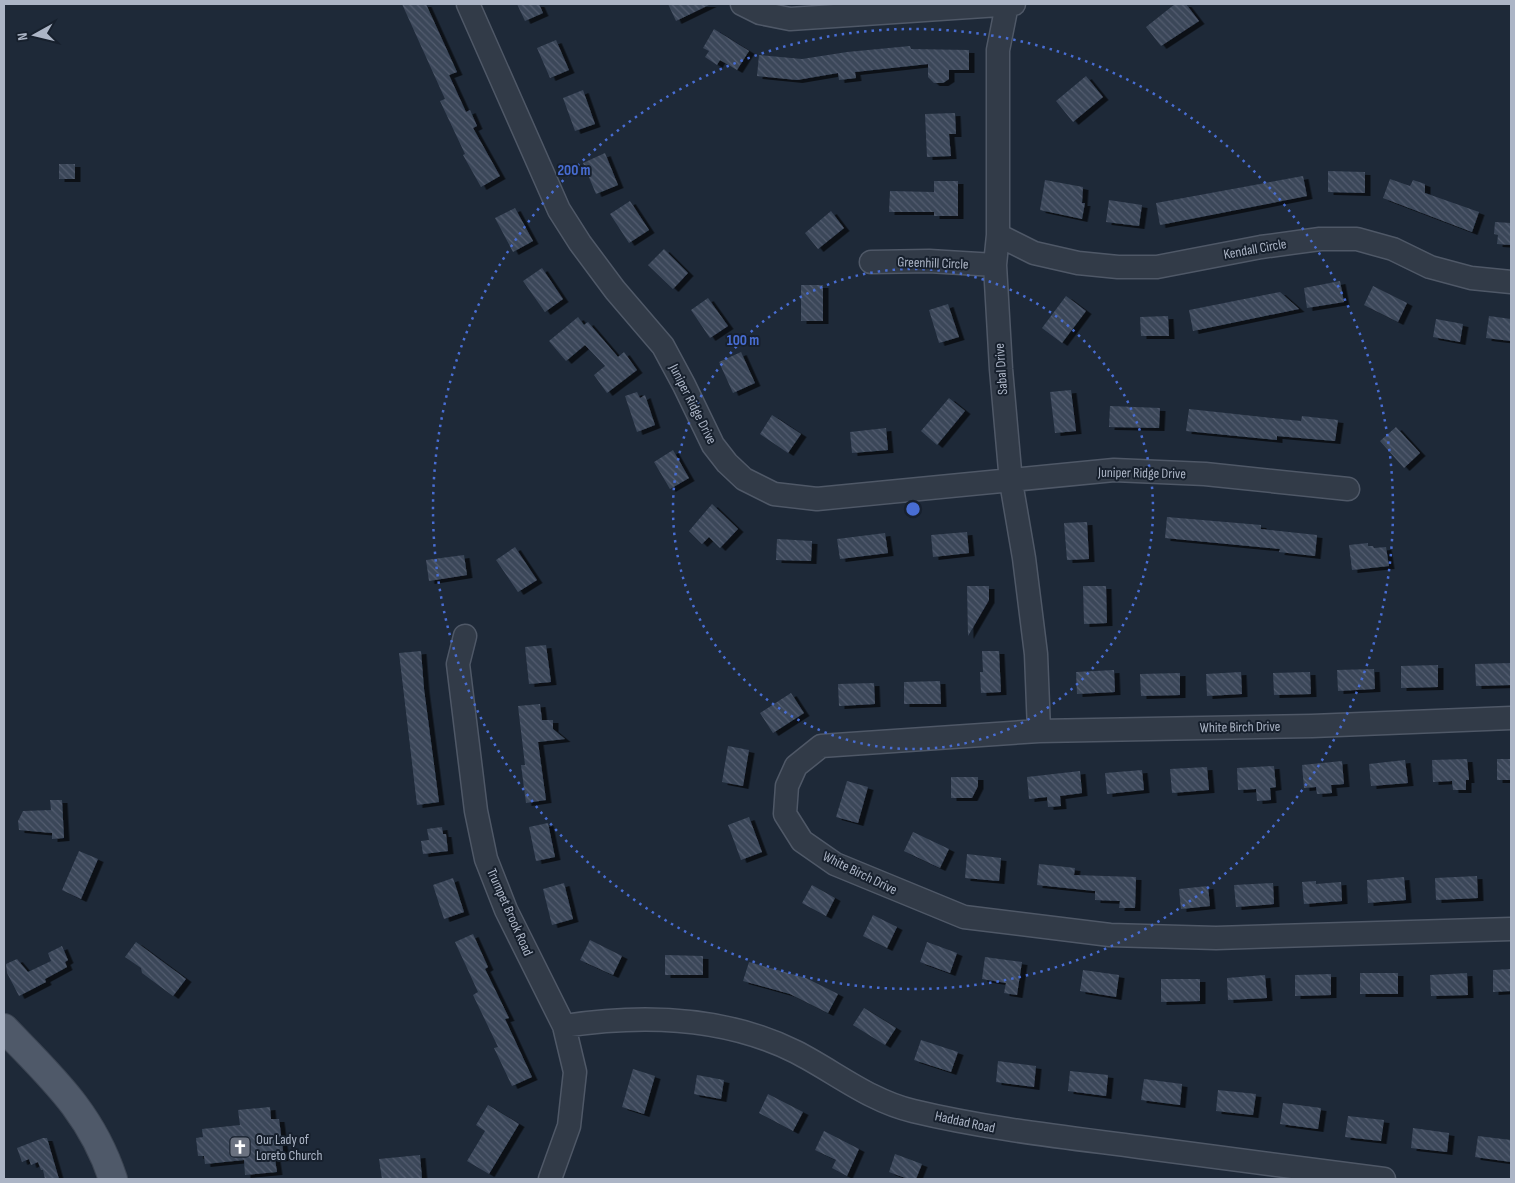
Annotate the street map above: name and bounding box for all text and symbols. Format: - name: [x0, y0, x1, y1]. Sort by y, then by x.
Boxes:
- north arrow: [10, 10, 60, 60]
- text: N: [14, 32, 32, 42]
- text: 200 m: [557, 161, 591, 180]
- street label: Kendall Circle: [1222, 235, 1288, 263]
- street label: Greenhill Circle: [897, 253, 969, 273]
- text: 100 m: [727, 331, 759, 350]
- street label: Sabal Drive: [991, 343, 1011, 395]
- street label: Juniper Ridge Drive: [665, 360, 720, 447]
- street label: Juniper Ridge Drive: [1097, 464, 1186, 482]
- centre of rings: [904, 500, 922, 518]
- street label: White Birch Drive: [1200, 718, 1280, 736]
- street label: White Birch Drive: [820, 848, 900, 898]
- street label: Trumpet Brook Road: [483, 866, 537, 959]
- street label: Haddad Road: [933, 1107, 997, 1137]
- place label: Our Lady of Loreto Church: [256, 1131, 322, 1164]
- church icon: Our Lady of Loreto Church: [228, 1135, 252, 1159]

